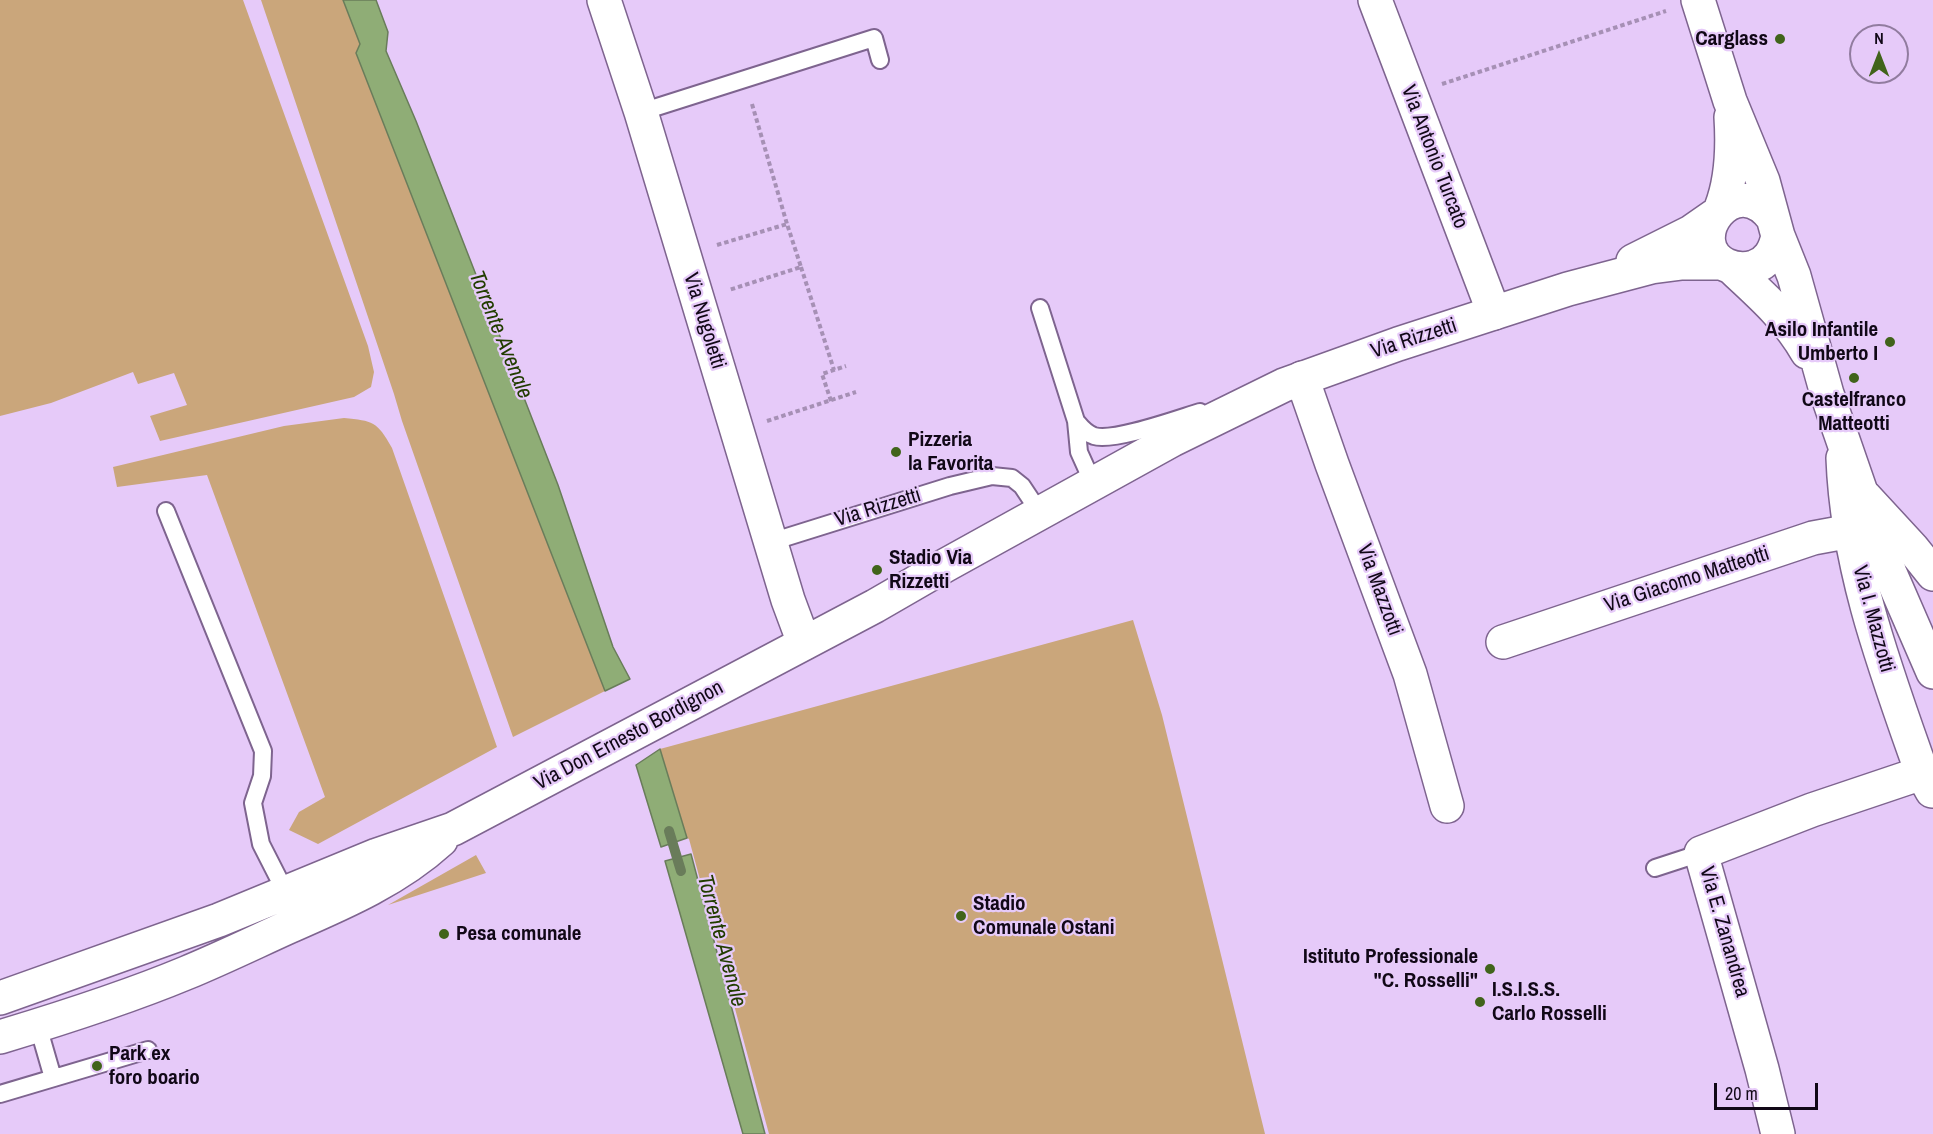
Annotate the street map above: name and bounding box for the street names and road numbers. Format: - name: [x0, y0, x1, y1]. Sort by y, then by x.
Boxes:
- street label: Via Antonio Turcato: [1395, 82, 1473, 232]
- street label: Via Nugoletti: [677, 270, 731, 372]
- street label: Via Rizzetti: [1368, 313, 1460, 365]
- street label: Via Rizzetti: [832, 483, 924, 533]
- street label: Via Mazzotti: [1351, 541, 1407, 639]
- street label: Via Giacomo Matteotti: [1601, 541, 1773, 619]
- street label: Via I. Mazzotti: [1847, 563, 1899, 675]
- street label: Via Don Ernesto Bordignon: [530, 676, 728, 796]
- street label: Via E. Zanandrea: [1693, 864, 1755, 1000]

